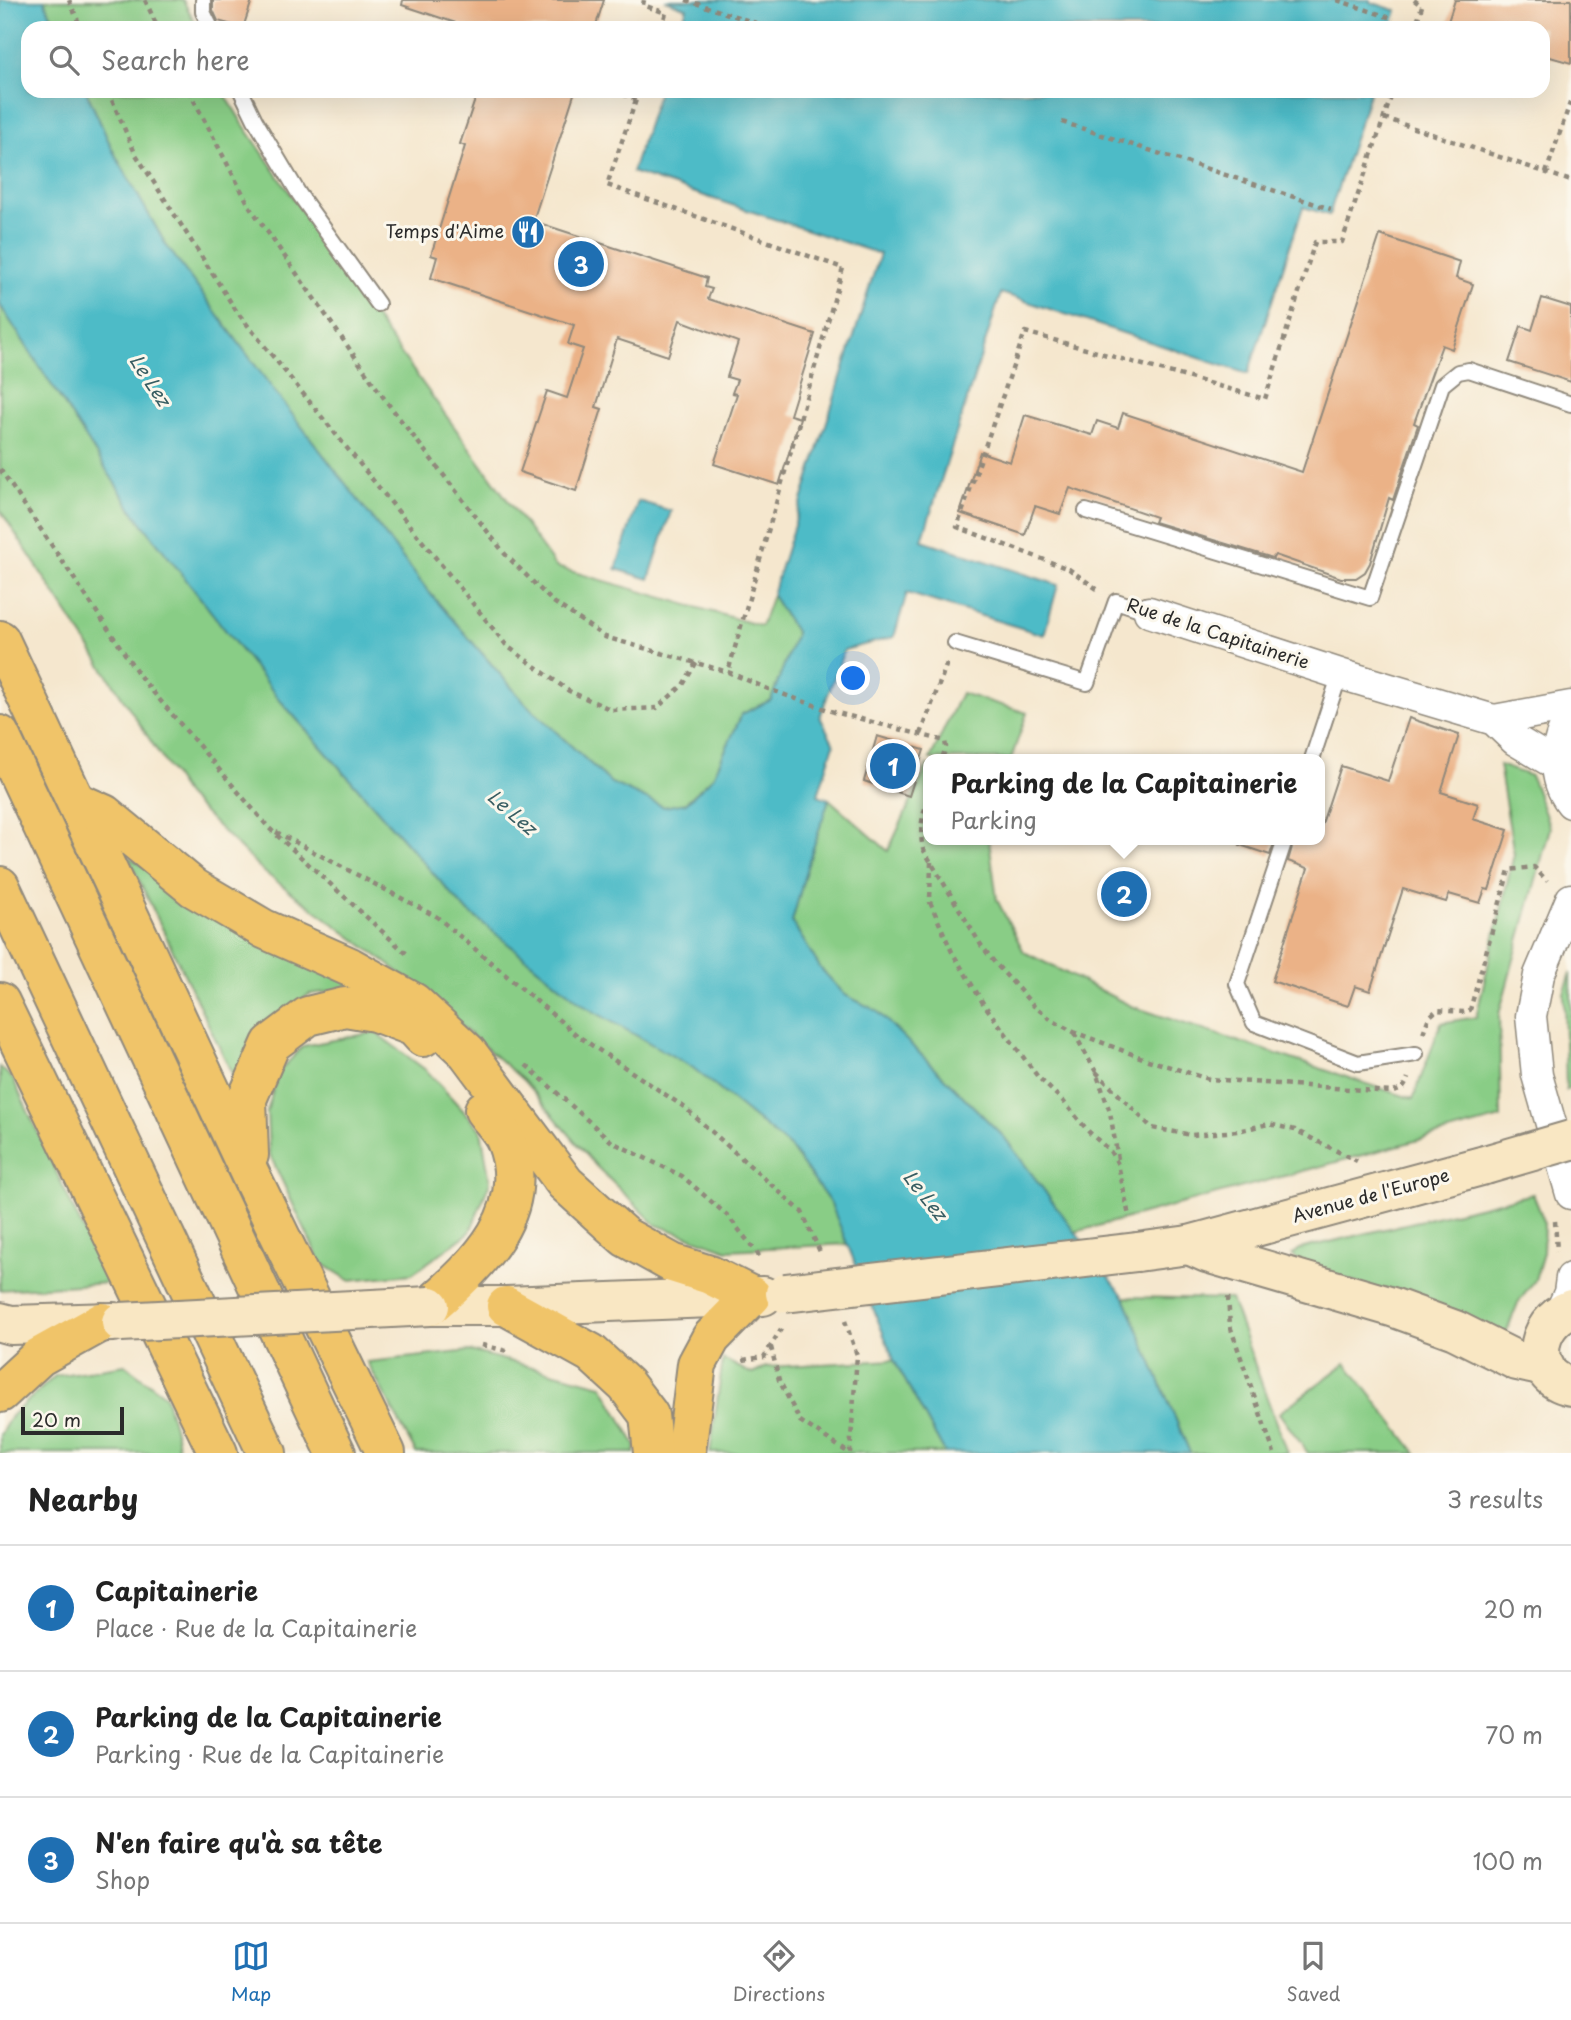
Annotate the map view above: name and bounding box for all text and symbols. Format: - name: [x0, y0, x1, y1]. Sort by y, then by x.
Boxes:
- search box: [21, 21, 1550, 98]
- text: Search here: [101, 40, 250, 79]
- icon: search: [45, 41, 83, 79]
- restaurant icon: Temps d'Aime: [509, 213, 547, 251]
- place label: Temps d'Aime: [385, 217, 504, 244]
- pin: 3: [558, 238, 604, 290]
- water label: Le Lez: [124, 348, 179, 413]
- street label: Rue de la Capitainerie: [1124, 590, 1313, 675]
- your location: [836, 661, 870, 695]
- pin: 1: [870, 740, 916, 792]
- popup: [923, 754, 1325, 845]
- text: Parking de la Capitainerie: [951, 763, 1297, 802]
- water label: Le Lez: [482, 782, 545, 842]
- text: Parking: [951, 802, 1037, 837]
- pin: 2: [1101, 868, 1147, 920]
- street label: Avenue de l'Europe: [1289, 1161, 1452, 1228]
- water label: Le Lez: [897, 1163, 955, 1227]
- scale bar: [21, 1404, 124, 1436]
- text: 20 m: [32, 1405, 81, 1433]
- text: Nearby: [28, 1476, 138, 1521]
- text: 3 results: [1447, 1481, 1543, 1516]
- text: Capitainerie: [95, 1571, 258, 1610]
- text: 1: [46, 1591, 57, 1626]
- text: 20 m: [1484, 1591, 1543, 1626]
- text: Place · Rue de la Capitainerie: [95, 1610, 417, 1645]
- text: Parking de la Capitainerie: [95, 1697, 442, 1736]
- text: 2: [43, 1717, 59, 1752]
- text: 70 m: [1485, 1717, 1543, 1752]
- text: Parking · Rue de la Capitainerie: [95, 1736, 444, 1771]
- text: N'en faire qu'à sa tête: [95, 1823, 383, 1862]
- text: 3: [43, 1843, 59, 1878]
- text: 100 m: [1473, 1843, 1543, 1878]
- text: Shop: [95, 1862, 150, 1897]
- tab: Map: [231, 1937, 271, 2007]
- tab: Directions: [733, 1937, 825, 2007]
- tab: Saved: [1286, 1937, 1340, 2007]

